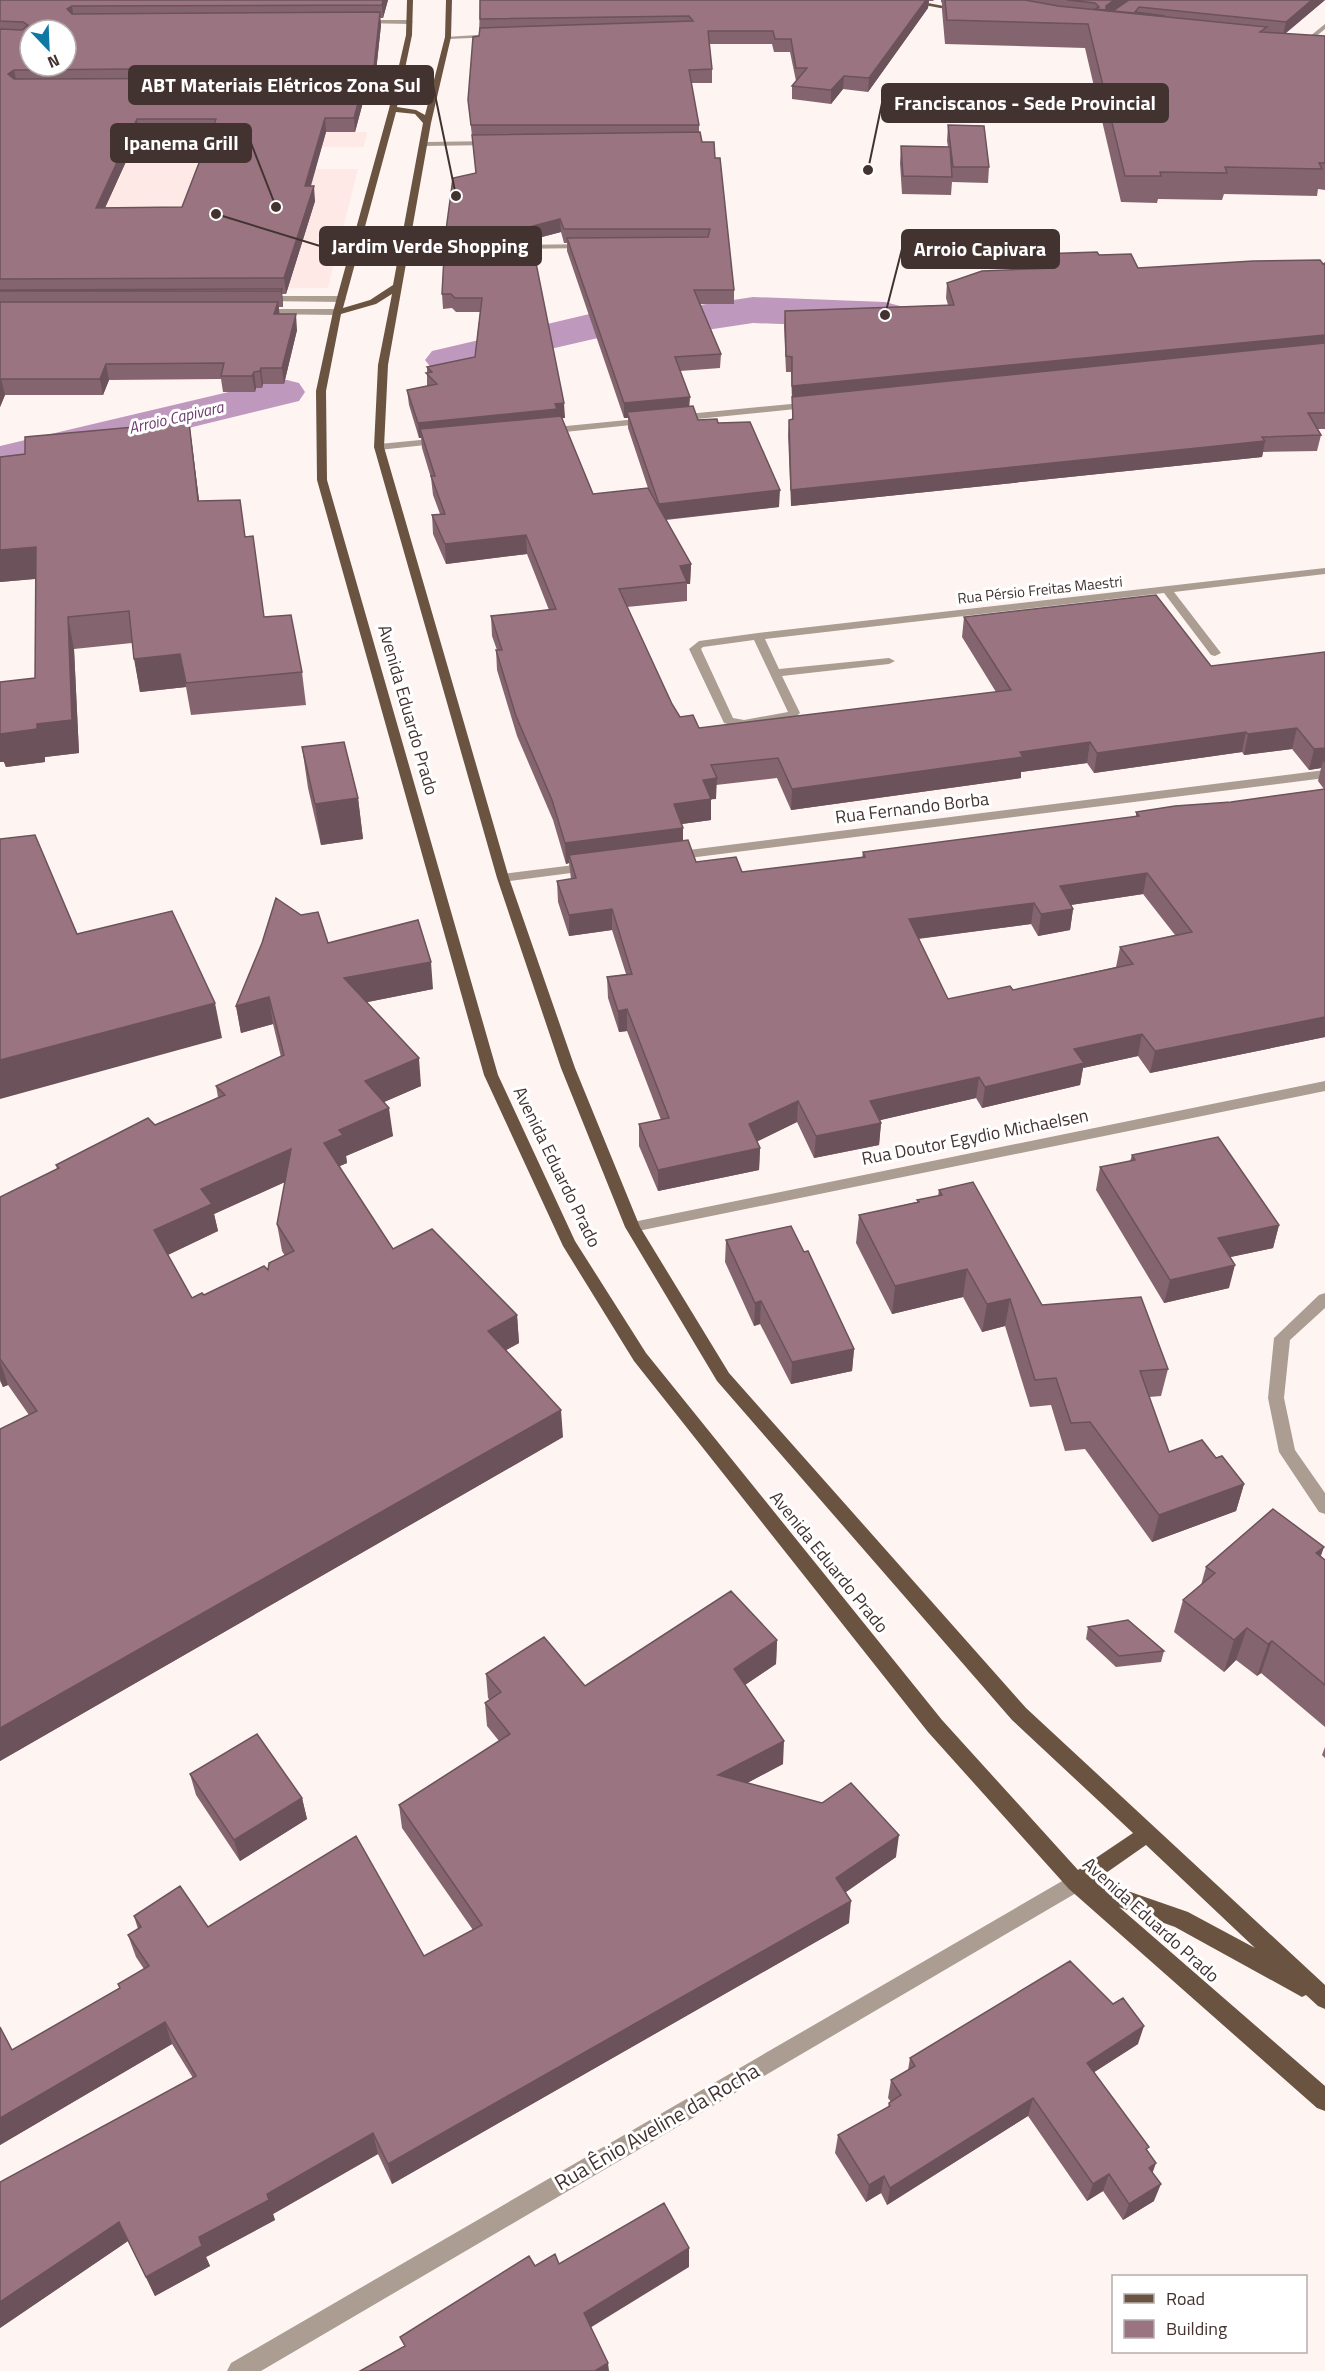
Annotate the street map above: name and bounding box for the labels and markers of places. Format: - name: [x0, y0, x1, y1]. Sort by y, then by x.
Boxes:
- callout: ABT Materiais Elétricos Zona Sul: [129, 66, 433, 104]
- callout: Franciscanos - Sede Provincial: [882, 84, 1168, 122]
- callout: Ipanema Grill: [111, 124, 251, 162]
- callout: Jardim Verde Shopping: [320, 227, 541, 265]
- callout: Arroio Capivara: [902, 230, 1059, 268]

